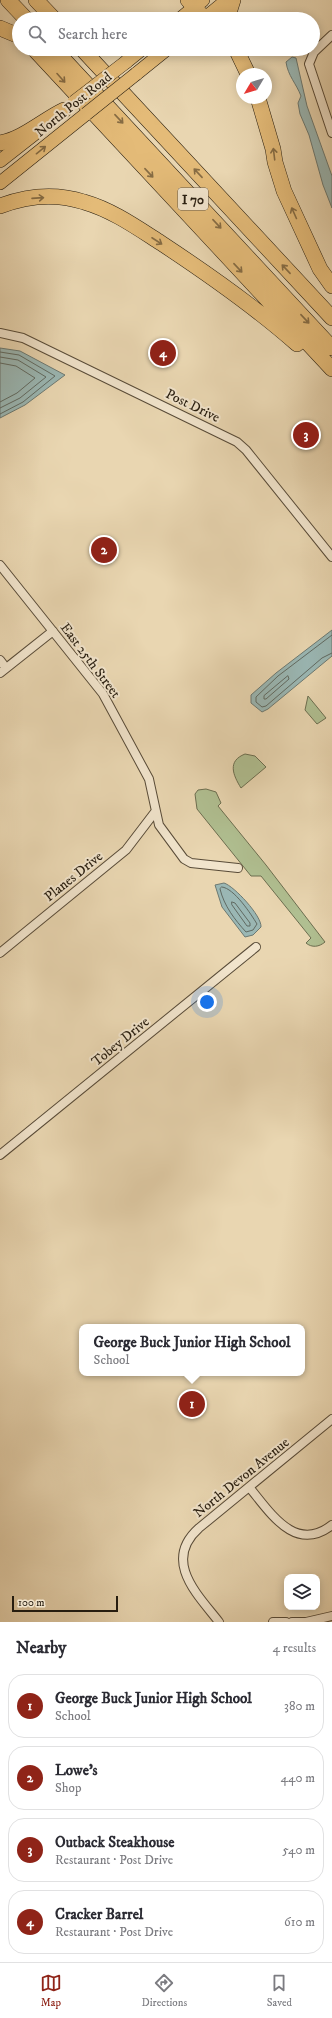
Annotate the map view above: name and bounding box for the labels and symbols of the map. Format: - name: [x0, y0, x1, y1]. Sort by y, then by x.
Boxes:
- street label: North Post Road: [32, 68, 116, 141]
- north arrow: [236, 68, 272, 104]
- one-way arrow: [56, 73, 65, 83]
- one-way arrow: [114, 113, 123, 124]
- one-way arrow: [36, 146, 47, 154]
- one-way arrow: [270, 148, 278, 161]
- one-way arrow: [144, 168, 154, 178]
- one-way arrow: [194, 169, 203, 179]
- road number: I 70: [178, 188, 208, 210]
- one-way arrow: [31, 194, 44, 201]
- one-way arrow: [290, 208, 297, 220]
- one-way arrow: [212, 219, 221, 229]
- one-way arrow: [151, 237, 162, 245]
- one-way arrow: [233, 263, 242, 273]
- one-way arrow: [281, 264, 291, 274]
- one-way arrow: [300, 314, 309, 324]
- pin: 4: [150, 338, 176, 368]
- street label: Post Drive: [163, 385, 223, 427]
- pin: 3: [293, 420, 319, 450]
- pin: 2: [91, 535, 117, 565]
- street label: East 25th Street: [56, 619, 125, 702]
- street label: Planes Drive: [41, 848, 107, 906]
- your location: [197, 992, 217, 1012]
- street label: Tobey Drive: [88, 1013, 153, 1071]
- pin: 1: [179, 1389, 205, 1419]
- street label: North Devon Avenue: [190, 1434, 293, 1522]
- scale bar: [12, 1594, 118, 1613]

